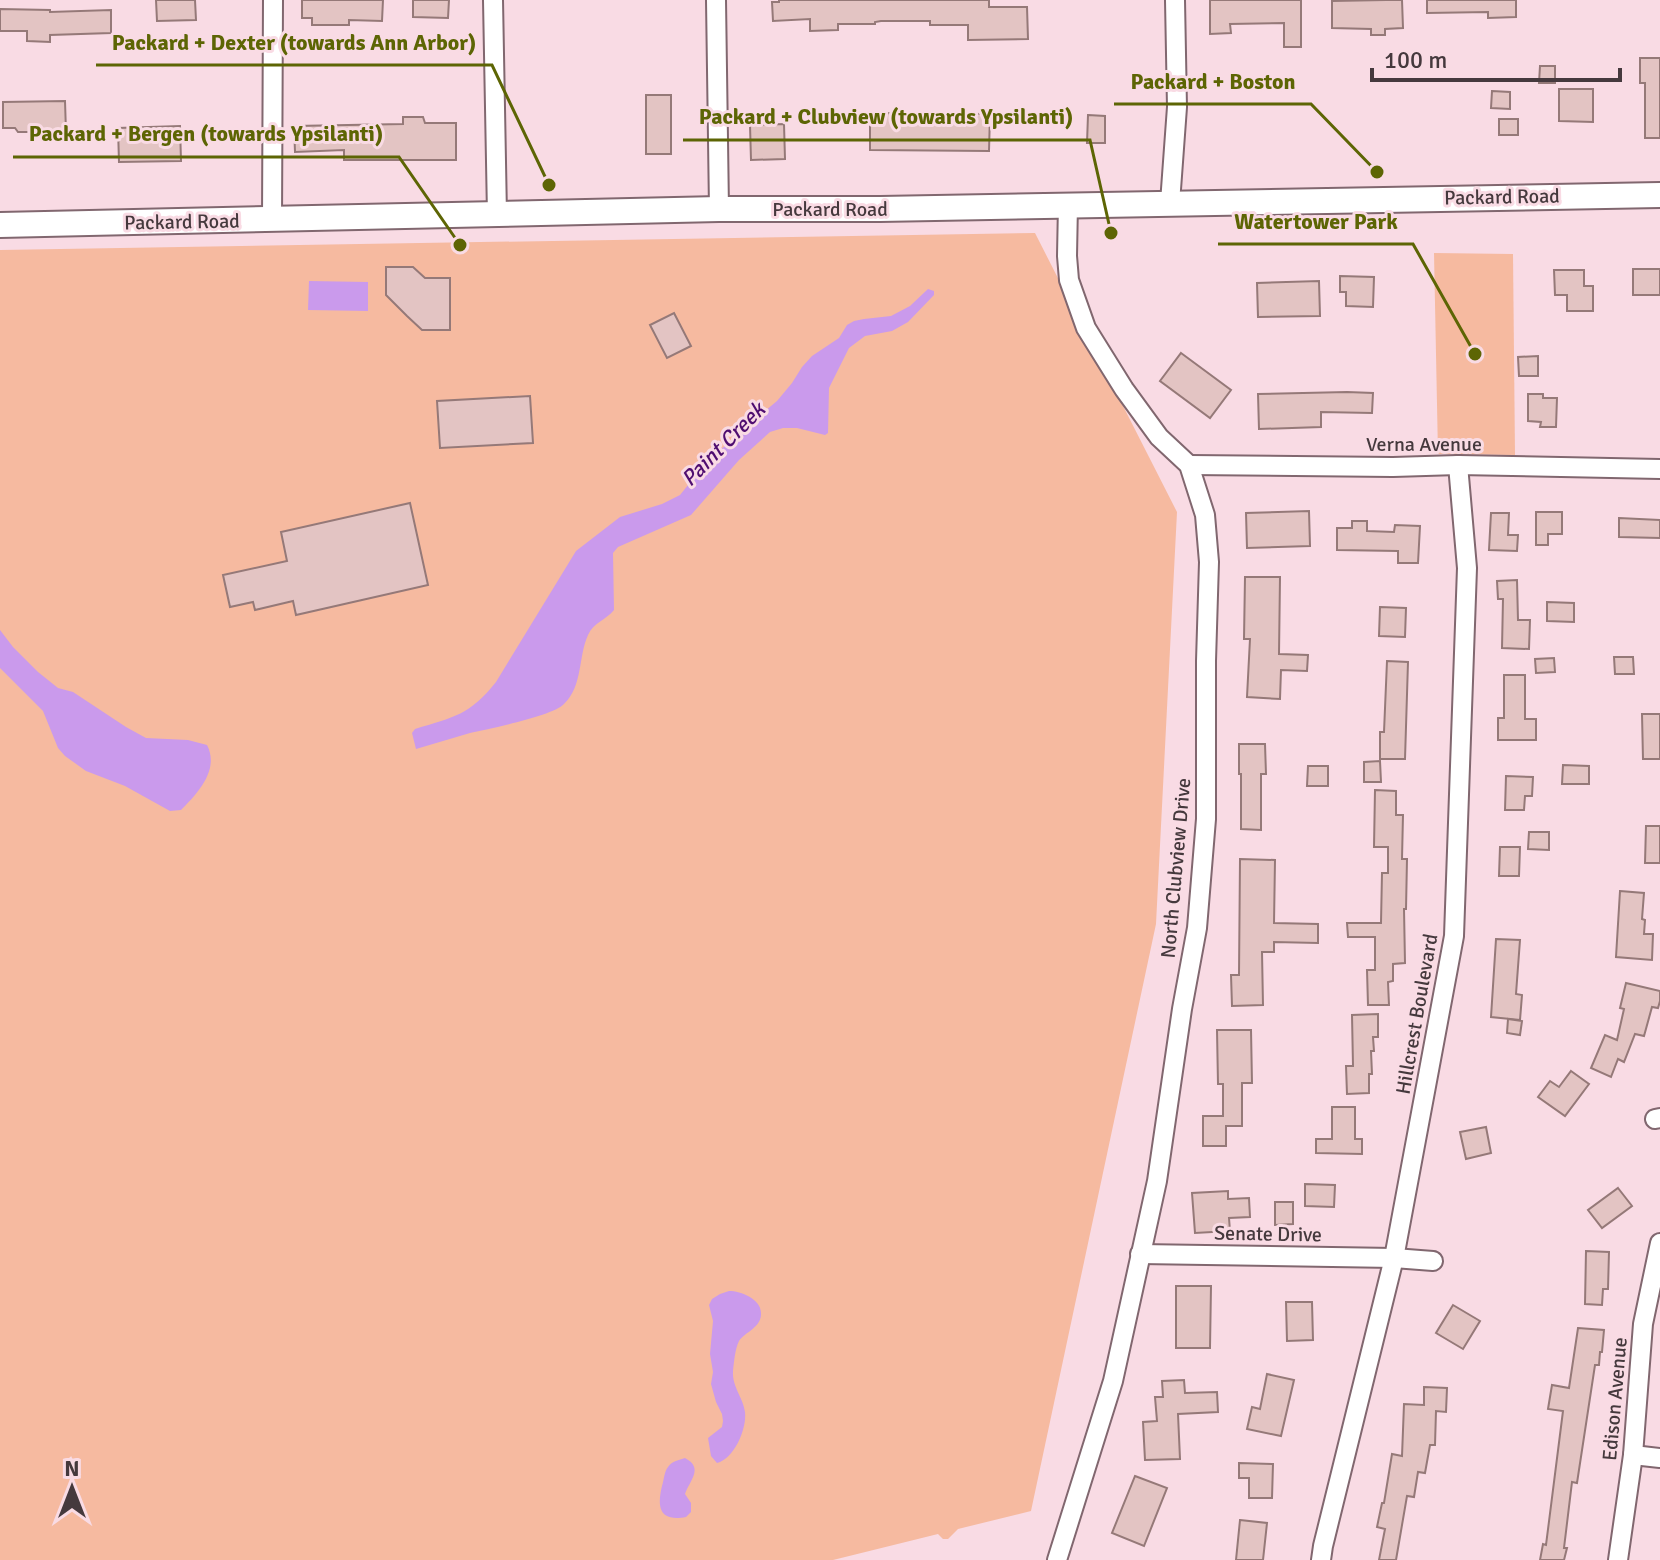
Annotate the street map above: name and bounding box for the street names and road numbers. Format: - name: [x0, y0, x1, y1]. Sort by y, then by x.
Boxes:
- street label: Packard Road: [1444, 183, 1560, 211]
- street label: Packard Road: [772, 197, 888, 222]
- street label: Packard Road: [124, 208, 240, 236]
- street label: Verna Avenue: [1366, 432, 1482, 457]
- street label: North Clubview Drive: [1156, 777, 1196, 959]
- street label: Hillcrest Boulevard: [1391, 932, 1443, 1096]
- street label: Senate Drive: [1214, 1221, 1322, 1247]
- street label: Edison Avenue: [1597, 1336, 1633, 1462]

